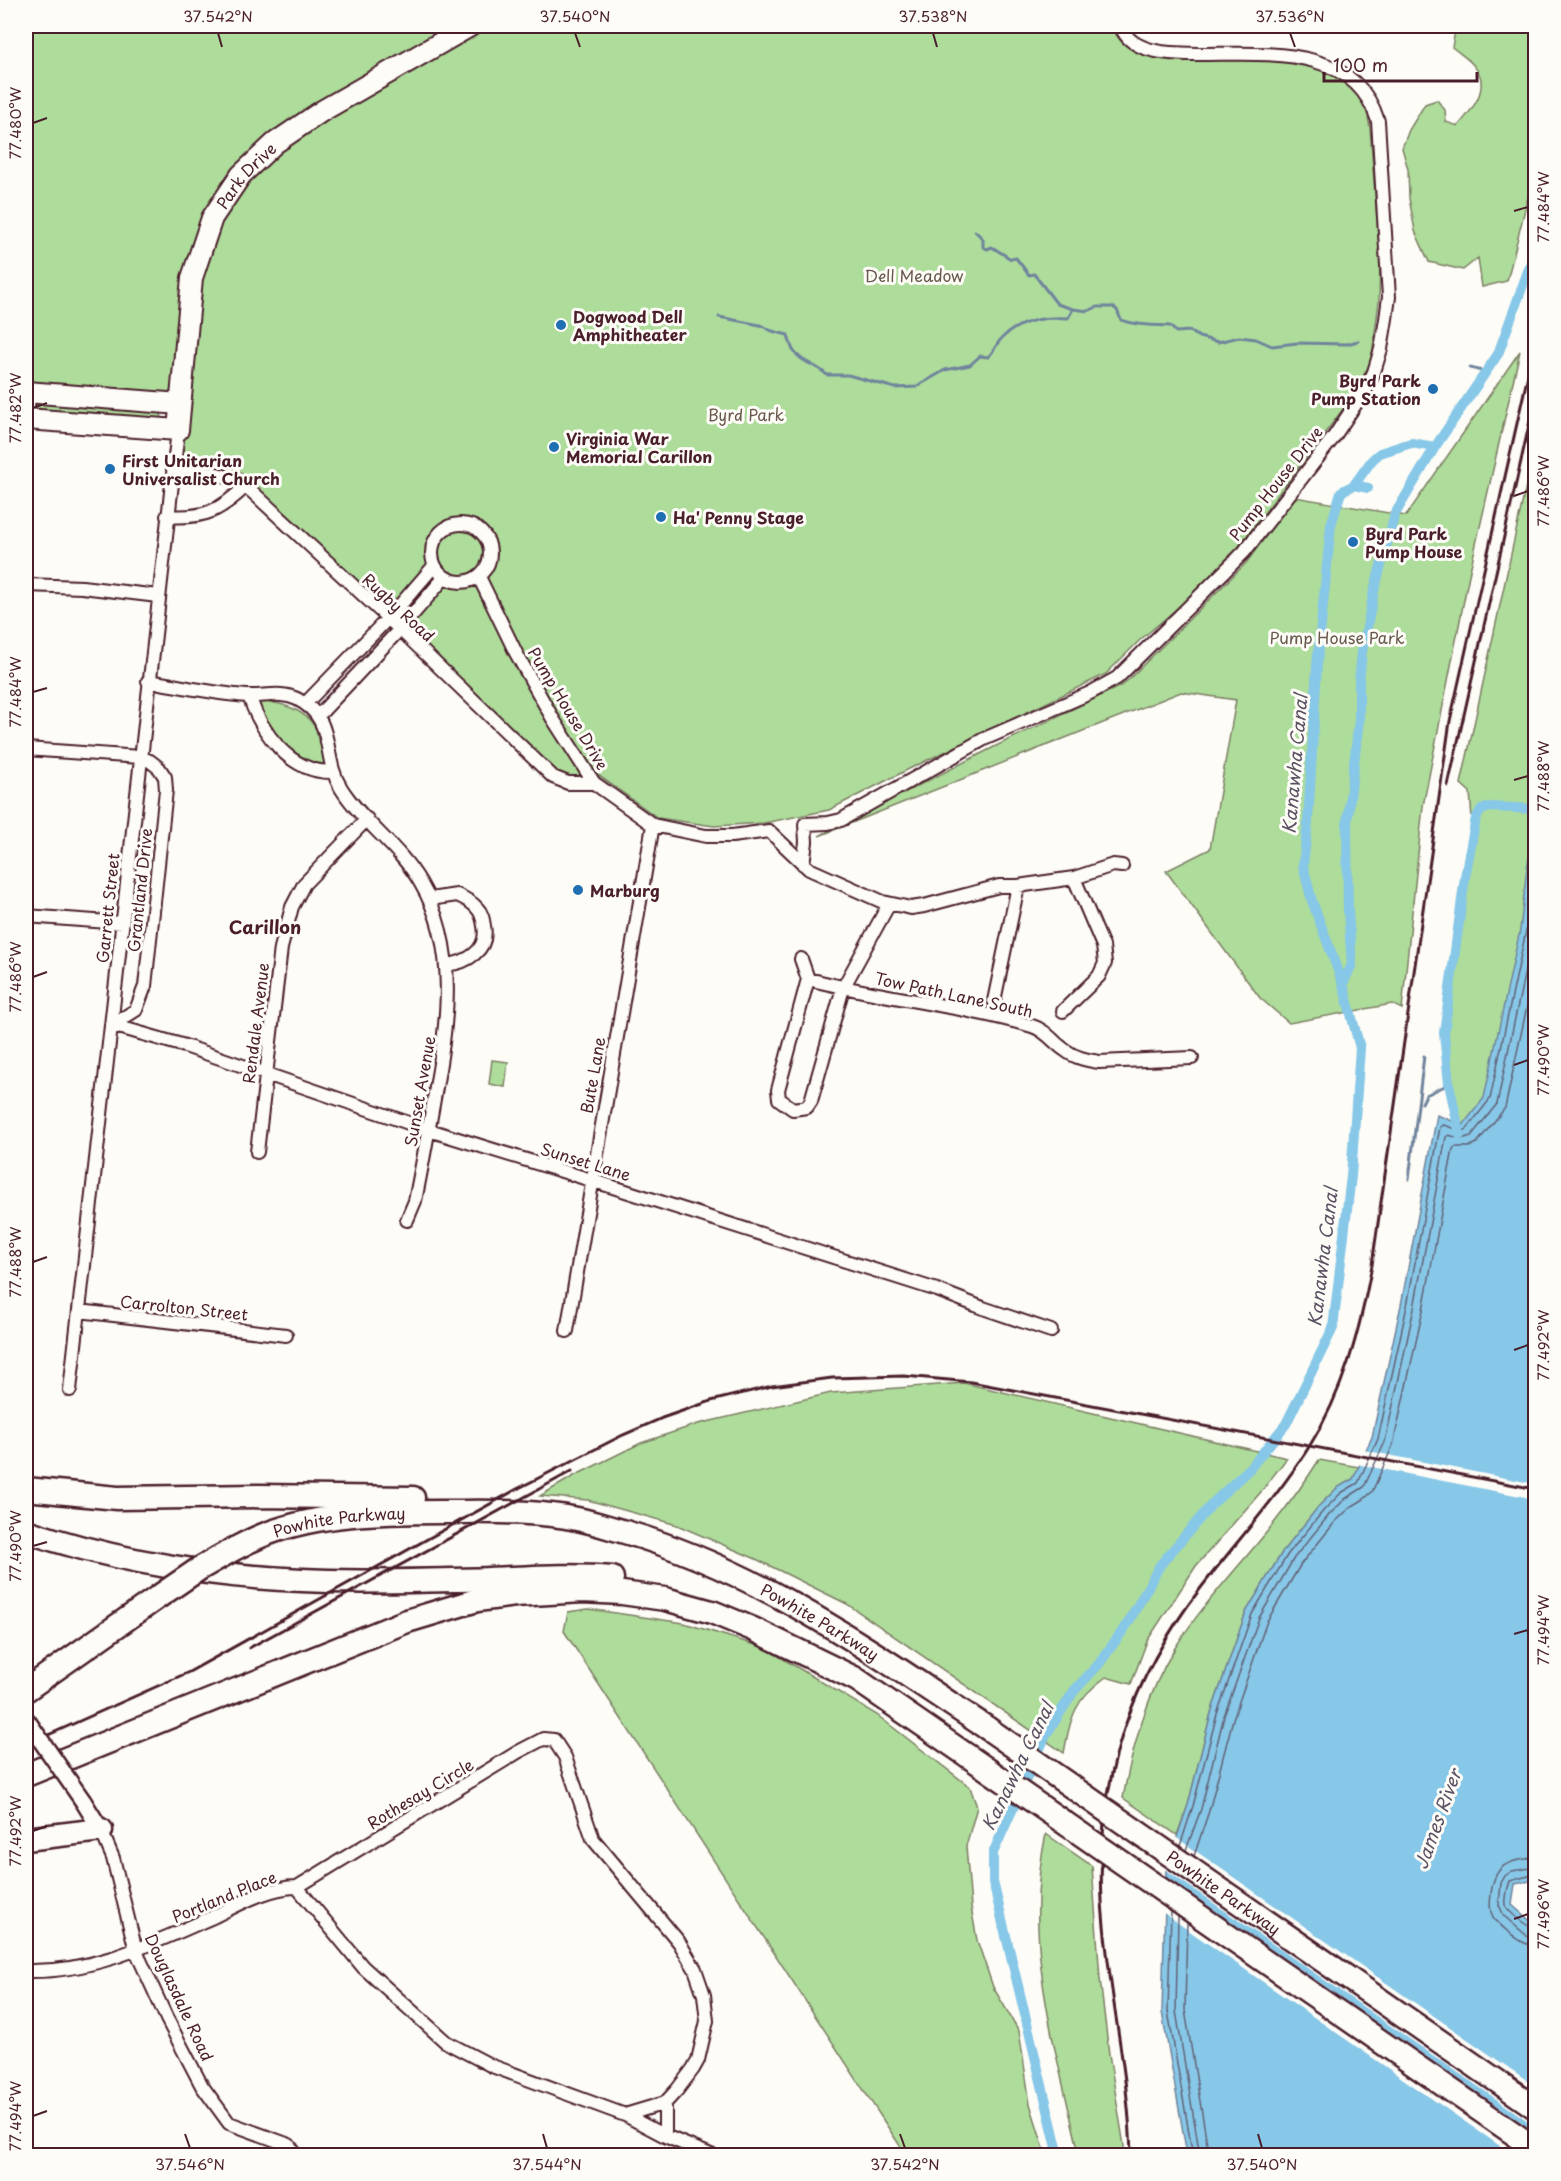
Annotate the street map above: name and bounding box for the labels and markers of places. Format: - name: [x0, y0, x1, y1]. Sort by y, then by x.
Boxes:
- place label: Dogwood Dell Amphitheater: [573, 304, 687, 346]
- marker: Dogwood Dell Amphitheater: [554, 318, 568, 332]
- place label: Byrd Park Pump Station: [1311, 368, 1421, 410]
- marker: Byrd Park Pump Station: [1426, 382, 1440, 396]
- place label: Virginia War Memorial Carillon: [566, 426, 712, 468]
- marker: Virginia War Memorial Carillon: [547, 440, 561, 454]
- place label: First Unitarian Universalist Church: [122, 448, 280, 490]
- marker: First Unitarian Universalist Church: [103, 462, 117, 476]
- place label: Ha' Penny Stage: [673, 505, 804, 529]
- marker: Ha' Penny Stage: [654, 510, 668, 524]
- place label: Byrd Park Pump House: [1365, 521, 1463, 563]
- marker: Byrd Park Pump House: [1346, 535, 1360, 549]
- place label: Marburg: [590, 878, 660, 902]
- marker: Marburg: [571, 883, 585, 897]

